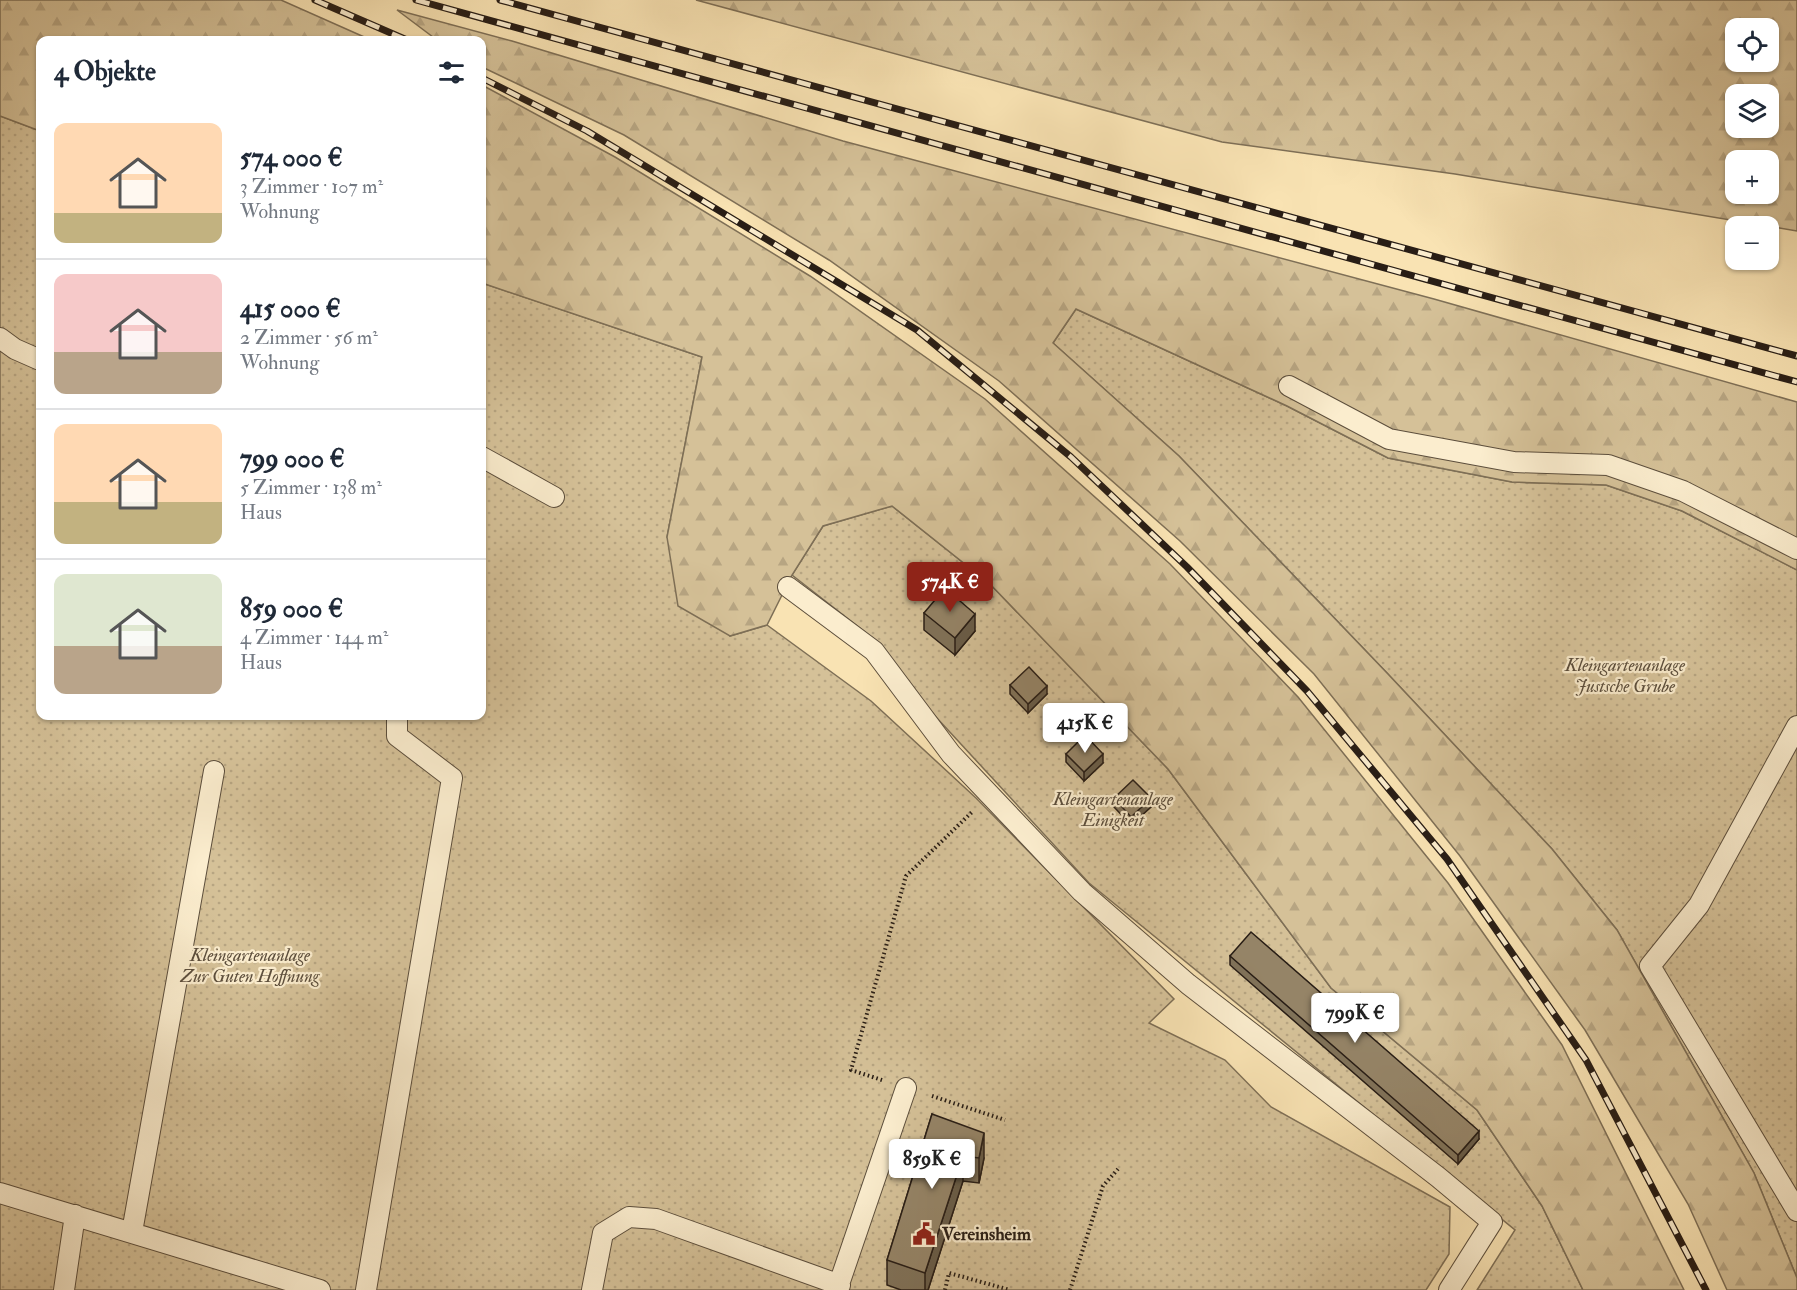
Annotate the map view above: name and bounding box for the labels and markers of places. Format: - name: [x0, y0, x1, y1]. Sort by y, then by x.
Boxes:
- pin: 574K €: [901, 562, 999, 613]
- pin: 415K €: [1036, 703, 1134, 754]
- pin: 799K €: [1306, 993, 1404, 1044]
- pin: 859K €: [883, 1139, 981, 1190]
- public building icon: Vereinsheim: [911, 1221, 937, 1247]
- place label: Vereinsheim: [941, 1223, 1032, 1246]

